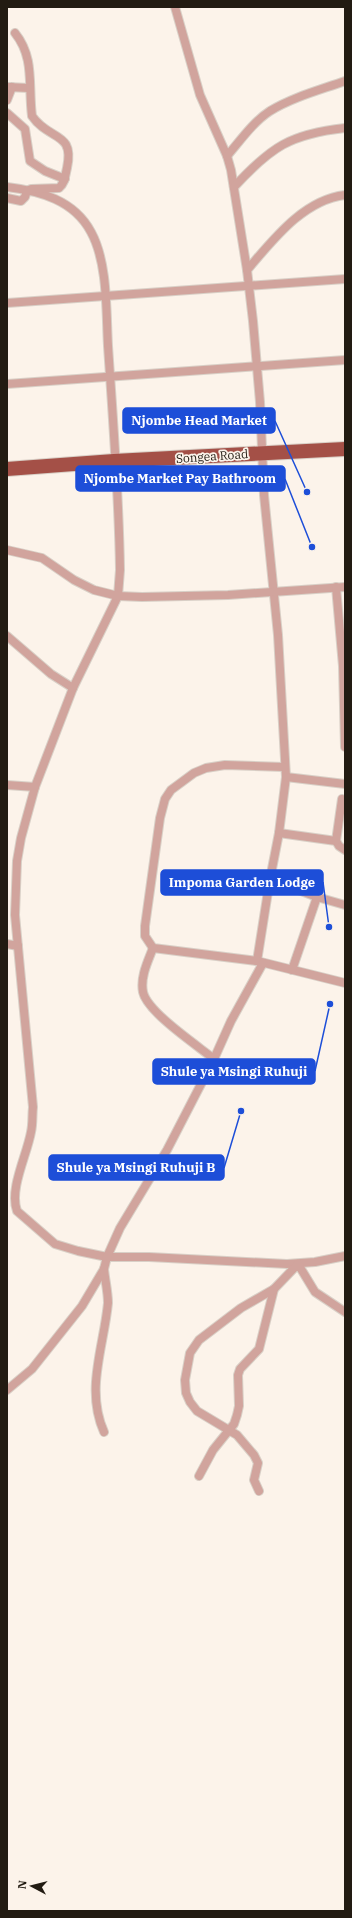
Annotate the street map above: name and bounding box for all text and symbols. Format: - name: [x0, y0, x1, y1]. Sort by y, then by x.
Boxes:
- callout: Njombe Head Market: [123, 408, 275, 433]
- text: Njombe Head Market: [131, 412, 267, 429]
- street label: Songea Road: [175, 446, 249, 466]
- callout: Njombe Market Pay Bathroom: [76, 466, 285, 491]
- text: Njombe Market Pay Bathroom: [84, 470, 277, 487]
- callout: Impoma Garden Lodge: [161, 870, 323, 895]
- text: Impoma Garden Lodge: [169, 874, 315, 891]
- callout: Shule ya Msingi Ruhuji: [153, 1059, 315, 1084]
- text: Shule ya Msingi Ruhuji: [161, 1063, 308, 1080]
- callout: Shule ya Msingi Ruhuji B: [49, 1155, 224, 1180]
- text: Shule ya Msingi Ruhuji B: [57, 1159, 215, 1176]
- north arrow: [12, 1866, 52, 1906]
- text: N: [15, 1879, 30, 1890]

